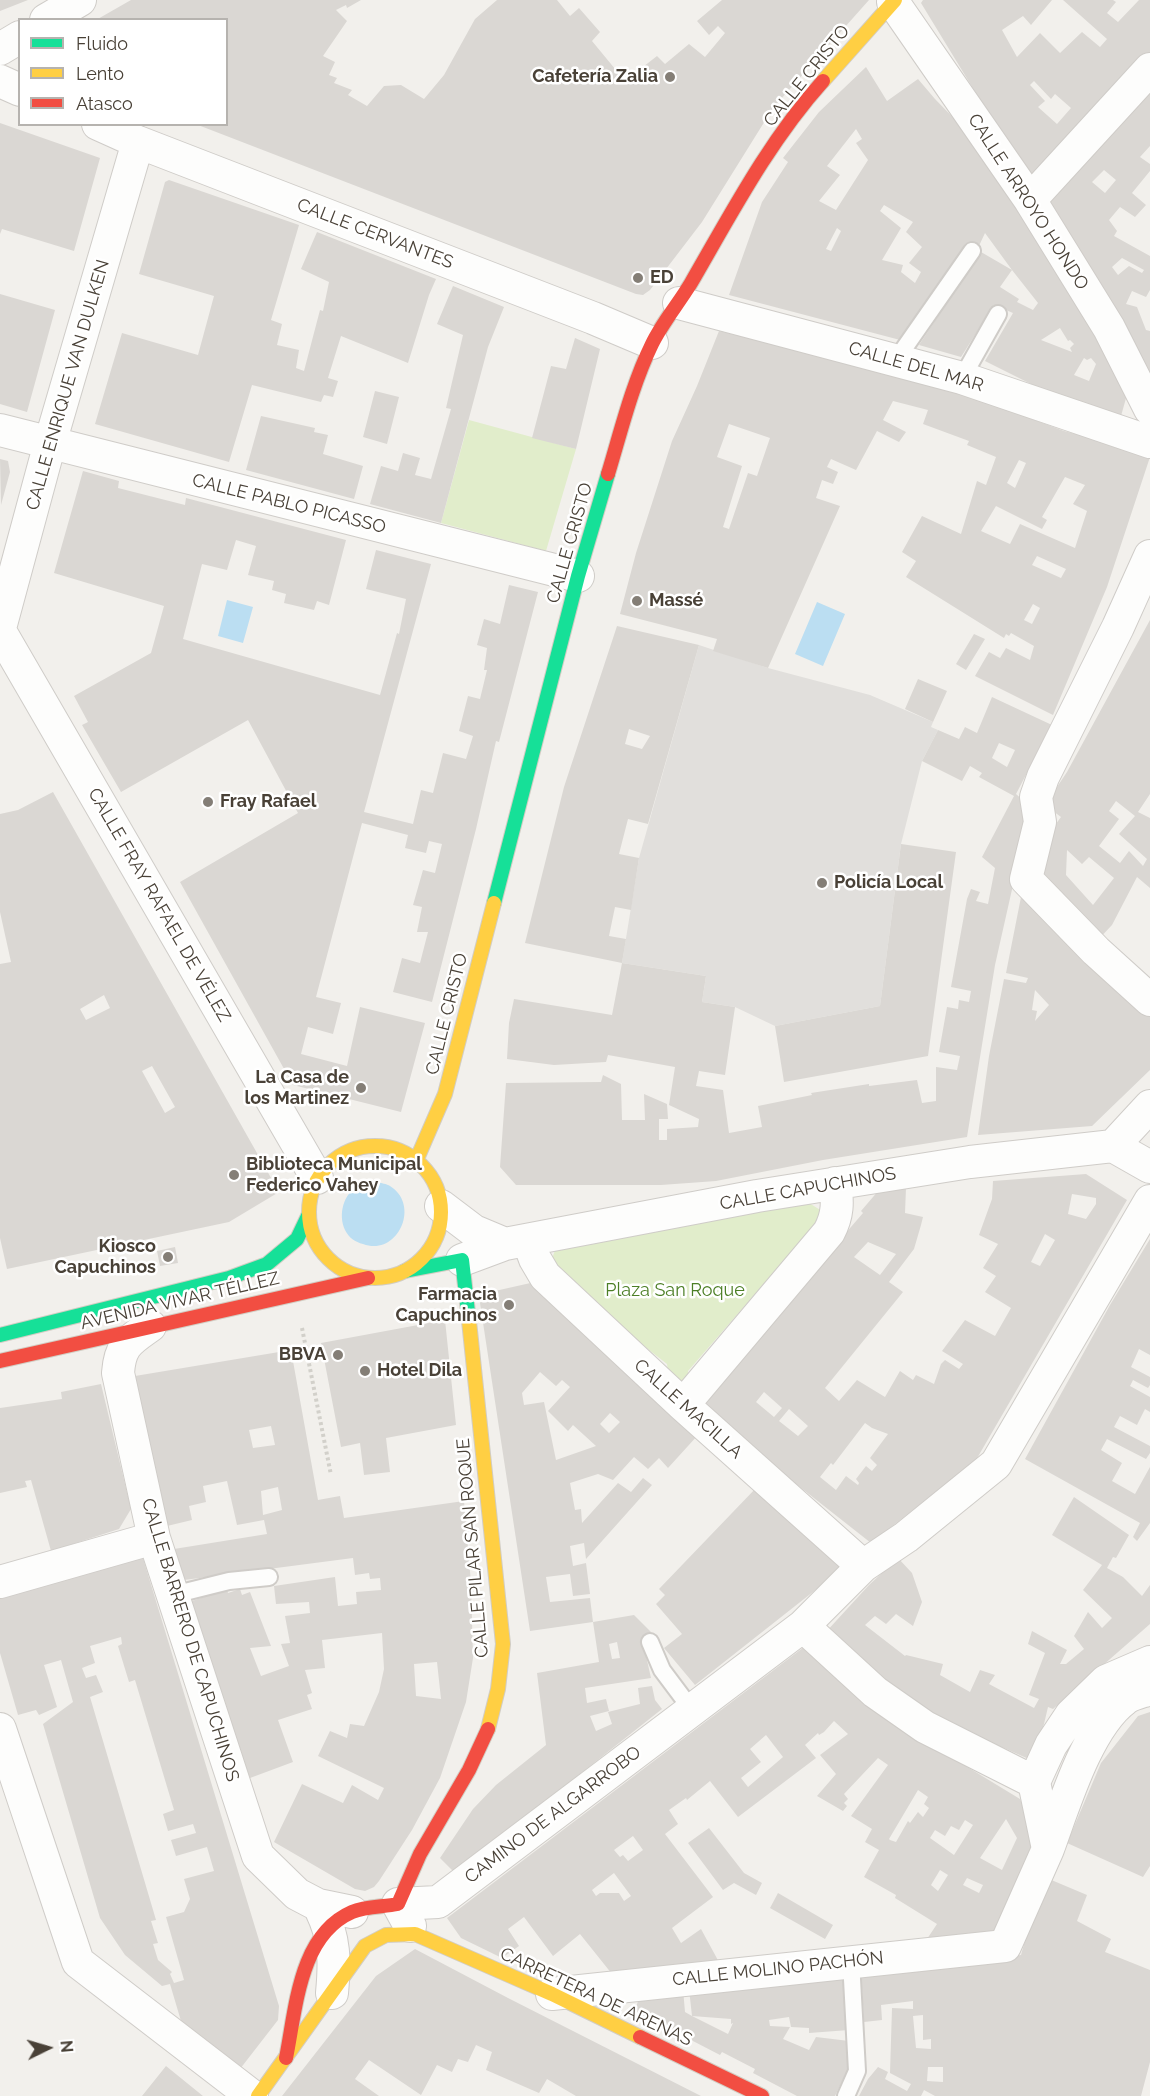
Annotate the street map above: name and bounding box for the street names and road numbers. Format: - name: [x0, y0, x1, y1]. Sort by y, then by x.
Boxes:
- street label: CALLE CRISTO: [759, 21, 855, 131]
- street label: CALLE ARROYO HONDO: [963, 110, 1093, 294]
- street label: CALLE CERVANTES: [294, 194, 456, 274]
- street label: CALLE ENRIQUE VAN DULKEN: [22, 257, 114, 513]
- street label: CALLE DEL MAR: [846, 337, 986, 397]
- street label: CALLE PABLO PICASSO: [190, 469, 388, 539]
- street label: CALLE CRISTO: [542, 480, 598, 606]
- street label: CALLE FRAY RAFAEL DE VÉLEZ: [83, 784, 235, 1026]
- street label: CALLE CRISTO: [421, 951, 473, 1077]
- street label: CALLE CAPUCHINOS: [718, 1163, 898, 1215]
- street label: AVENIDA VIVAR TÉLLEZ: [78, 1268, 282, 1334]
- street label: CALLE MACILLA: [629, 1355, 747, 1463]
- street label: CALLE PILAR SAN ROQUE: [453, 1437, 493, 1659]
- street label: CALLE BARRERO DE CAPUCHINOS: [137, 1496, 243, 1784]
- street label: CAMINO DE ALGARROBO: [461, 1742, 645, 1888]
- street label: CARRETERA DE ARENAS: [497, 1943, 695, 2051]
- street label: CALLE MOLINO PACHÓN: [671, 1947, 885, 1991]

